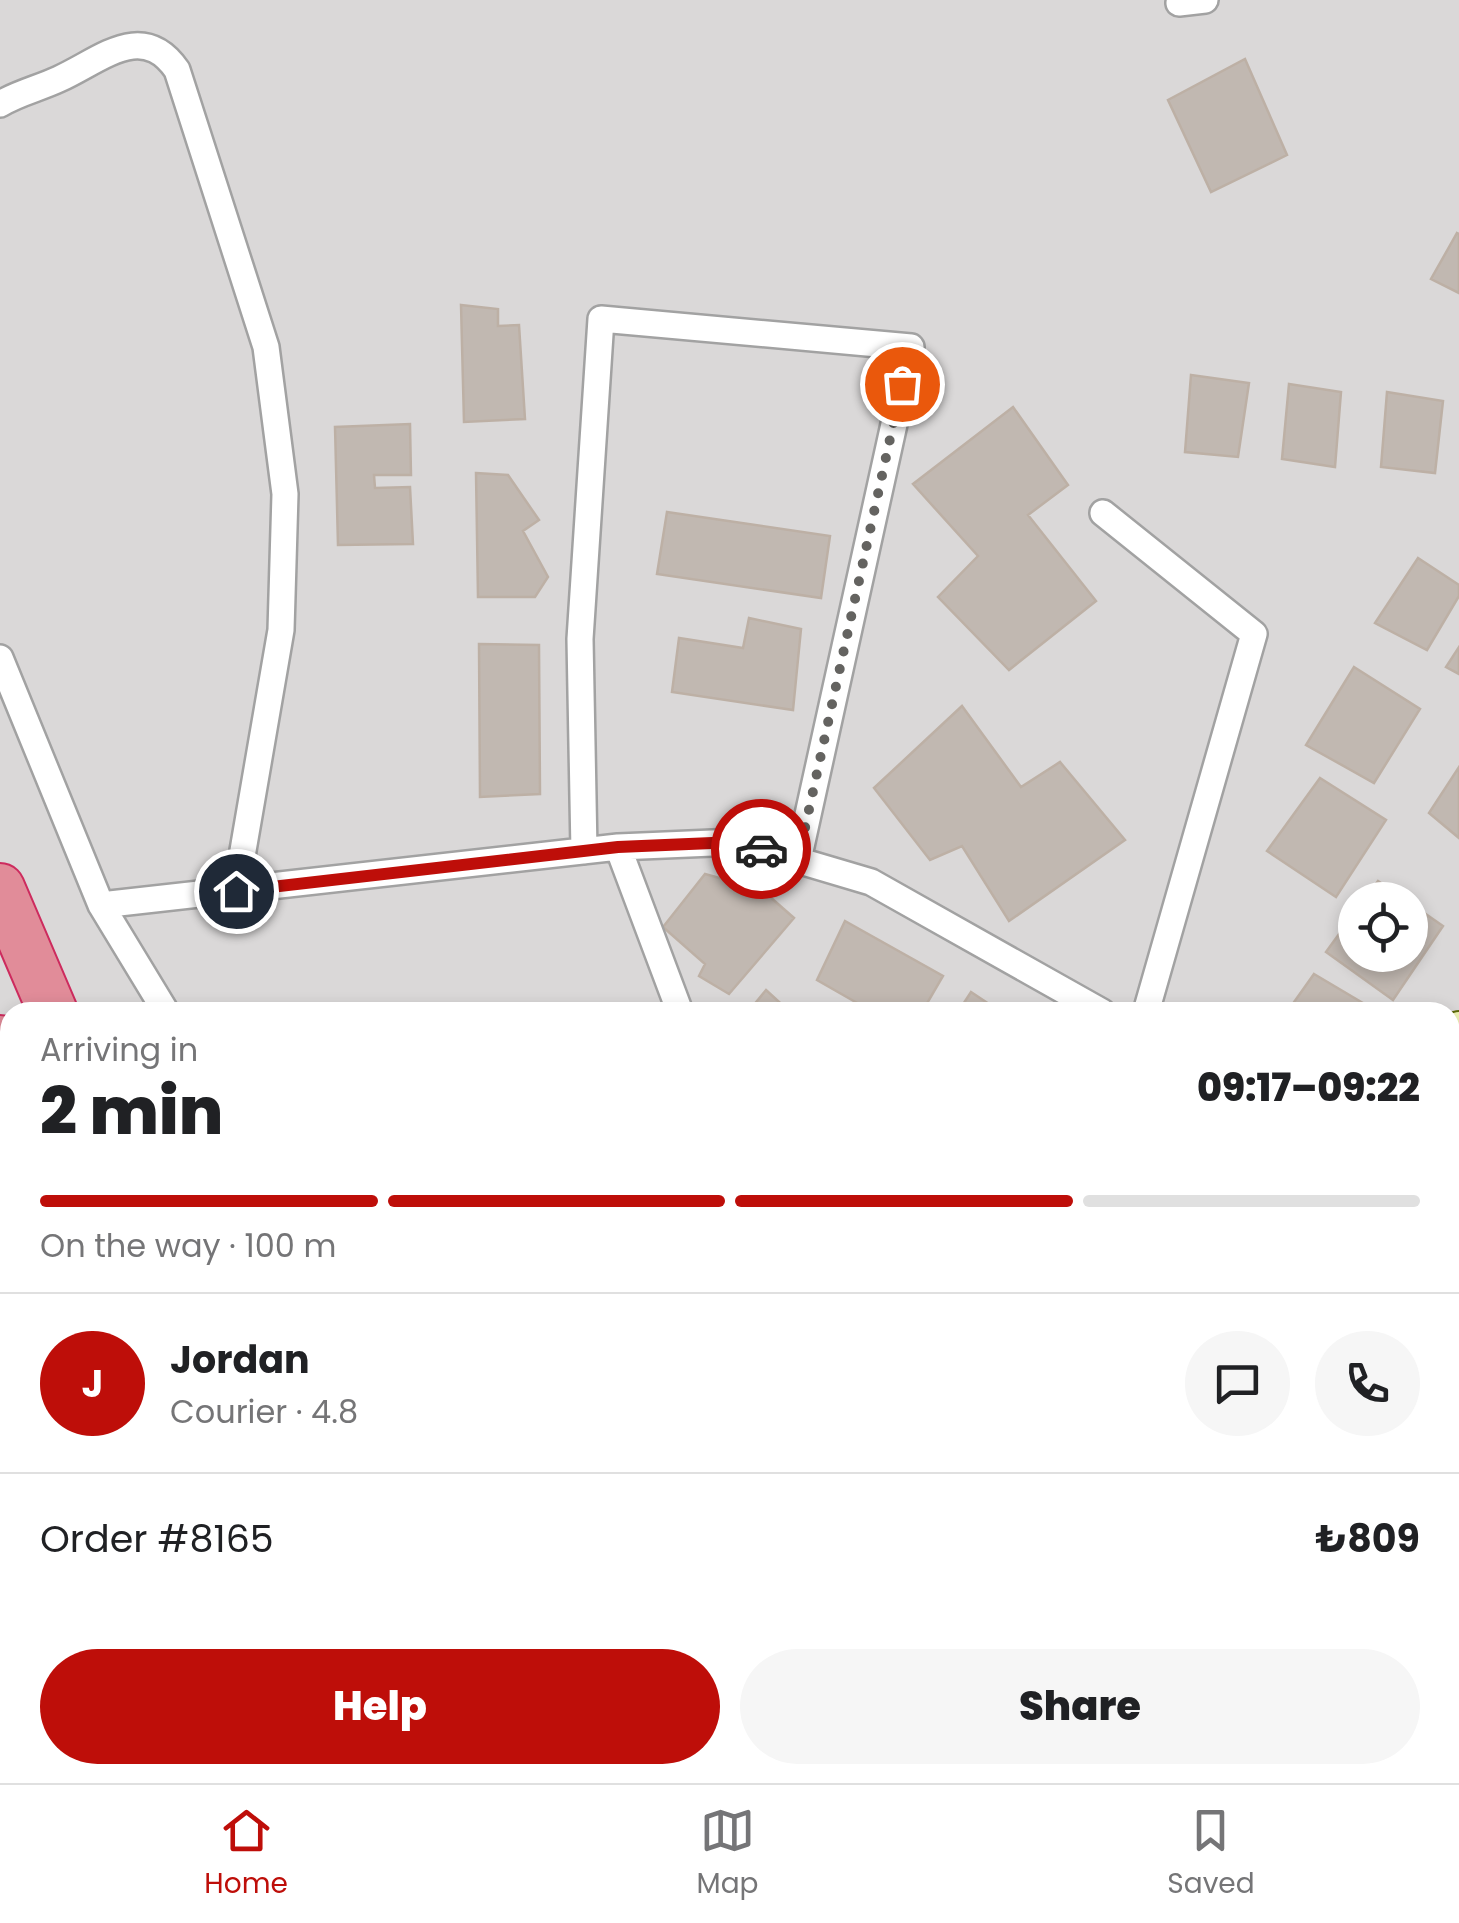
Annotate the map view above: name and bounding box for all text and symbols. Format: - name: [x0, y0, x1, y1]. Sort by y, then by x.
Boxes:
- pin: [860, 342, 945, 427]
- icon: bag: [875, 357, 930, 412]
- courier: [711, 799, 811, 899]
- icon: car: [734, 822, 789, 877]
- pin: [194, 849, 279, 934]
- icon: home: [209, 864, 264, 919]
- map controls: [1338, 882, 1428, 972]
- button: locate: [1338, 882, 1428, 972]
- text: Arriving in: [40, 1027, 198, 1072]
- text: 09:17–09:22: [1197, 1061, 1420, 1114]
- text: 2 min: [40, 1066, 223, 1157]
- text: On the way · 100 m: [40, 1223, 336, 1268]
- button: chat: [1185, 1331, 1290, 1436]
- button: phone: [1315, 1331, 1420, 1436]
- text: Jordan: [170, 1333, 310, 1386]
- text: J: [82, 1357, 103, 1410]
- text: Courier · 4.8: [170, 1389, 358, 1434]
- text: Order #8165: [40, 1512, 274, 1565]
- text: ₺809: [1316, 1512, 1420, 1565]
- button: Help: [40, 1649, 720, 1764]
- button: Share: [740, 1649, 1420, 1764]
- tab: Home: [204, 1803, 288, 1905]
- tab: Map: [697, 1803, 759, 1905]
- tab: Saved: [1167, 1803, 1255, 1905]

